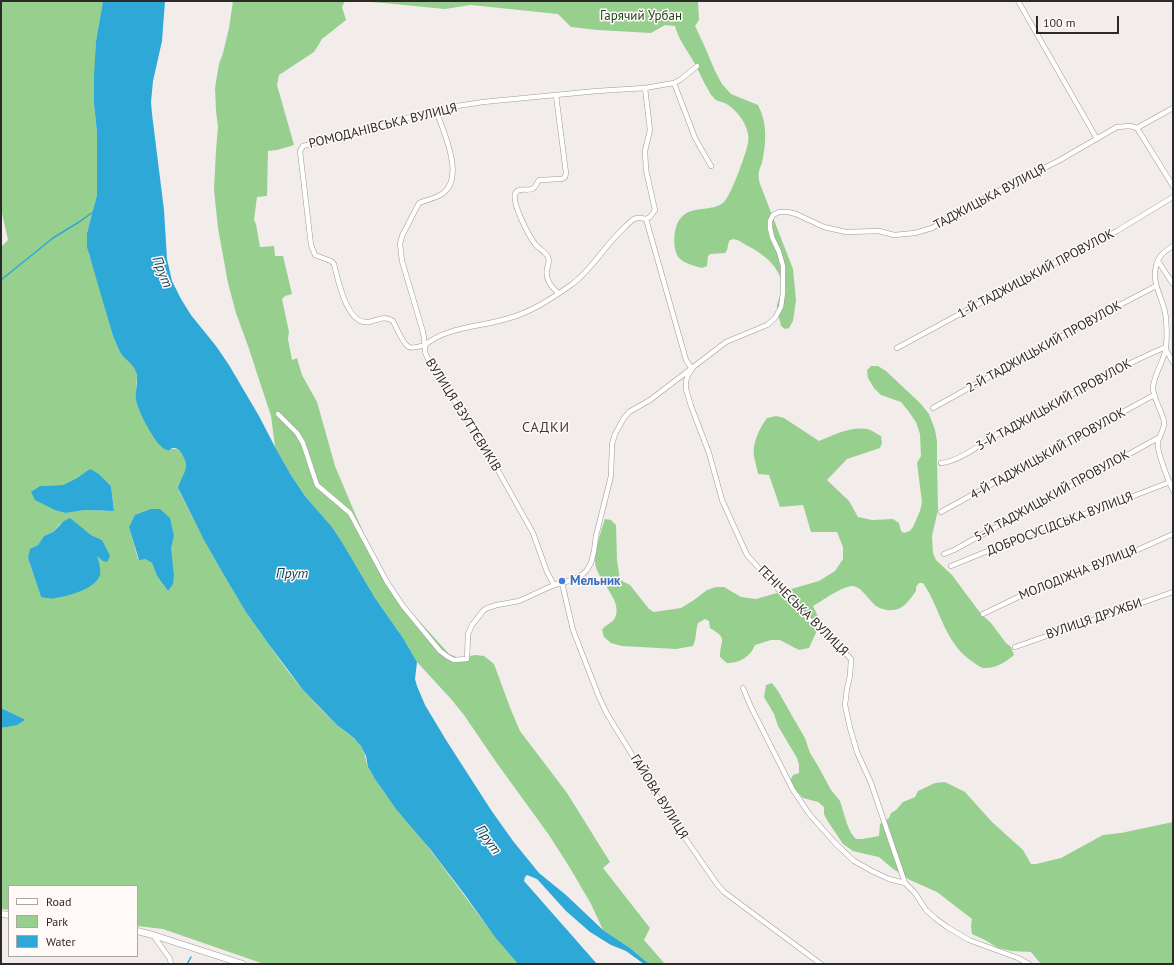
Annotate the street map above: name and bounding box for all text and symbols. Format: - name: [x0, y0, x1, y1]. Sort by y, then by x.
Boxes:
- park label: Гарячий Урбан: [600, 8, 682, 24]
- scale bar: [1038, 8, 1121, 34]
- text: 100 m: [1043, 15, 1076, 30]
- street label: РОМОДАНІВСЬКА ВУЛИЦЯ: [307, 100, 459, 152]
- street label: ТАДЖИЦЬКА ВУЛИЦЯ: [931, 161, 1049, 233]
- street label: 1-Й ТАДЖИЦЬКИЙ ПРОВУЛОК: [955, 226, 1117, 322]
- water label: Прут: [148, 254, 176, 290]
- street label: 2-Й ТАДЖИЦЬКИЙ ПРОВУЛОК: [964, 298, 1124, 396]
- street label: ВУЛИЦЯ ВЗУТТЄВИКІВ: [422, 356, 504, 474]
- street label: 3-Й ТАДЖИЦЬКИЙ ПРОВУЛОК: [974, 356, 1134, 454]
- street label: 4-Й ТАДЖИЦЬКИЙ ПРОВУЛОК: [968, 405, 1128, 503]
- district label: САДКИ: [522, 420, 570, 436]
- street label: 5-Й ТАДЖИЦЬКИЙ ПРОВУЛОК: [972, 447, 1132, 545]
- street label: ДОБРОСУСІДСЬКА ВУЛИЦЯ: [985, 489, 1135, 559]
- street label: МОЛОДІЖНА ВУЛИЦЯ: [1017, 542, 1139, 604]
- street label: ГЕНІЧЕСЬКА ВУЛИЦЯ: [755, 563, 851, 659]
- water label: Прут: [276, 566, 308, 582]
- place label: Мельник: [570, 573, 620, 589]
- marker: Мельник: [557, 576, 567, 586]
- street label: ВУЛИЦЯ ДРУЖБИ: [1044, 595, 1144, 643]
- street label: ГАЙОВА ВУЛИЦЯ: [627, 752, 691, 842]
- water label: Прут: [472, 822, 504, 858]
- legend: [8, 885, 138, 957]
- text: Road: [46, 894, 71, 909]
- text: Park: [46, 914, 68, 929]
- text: Water: [46, 934, 76, 949]

